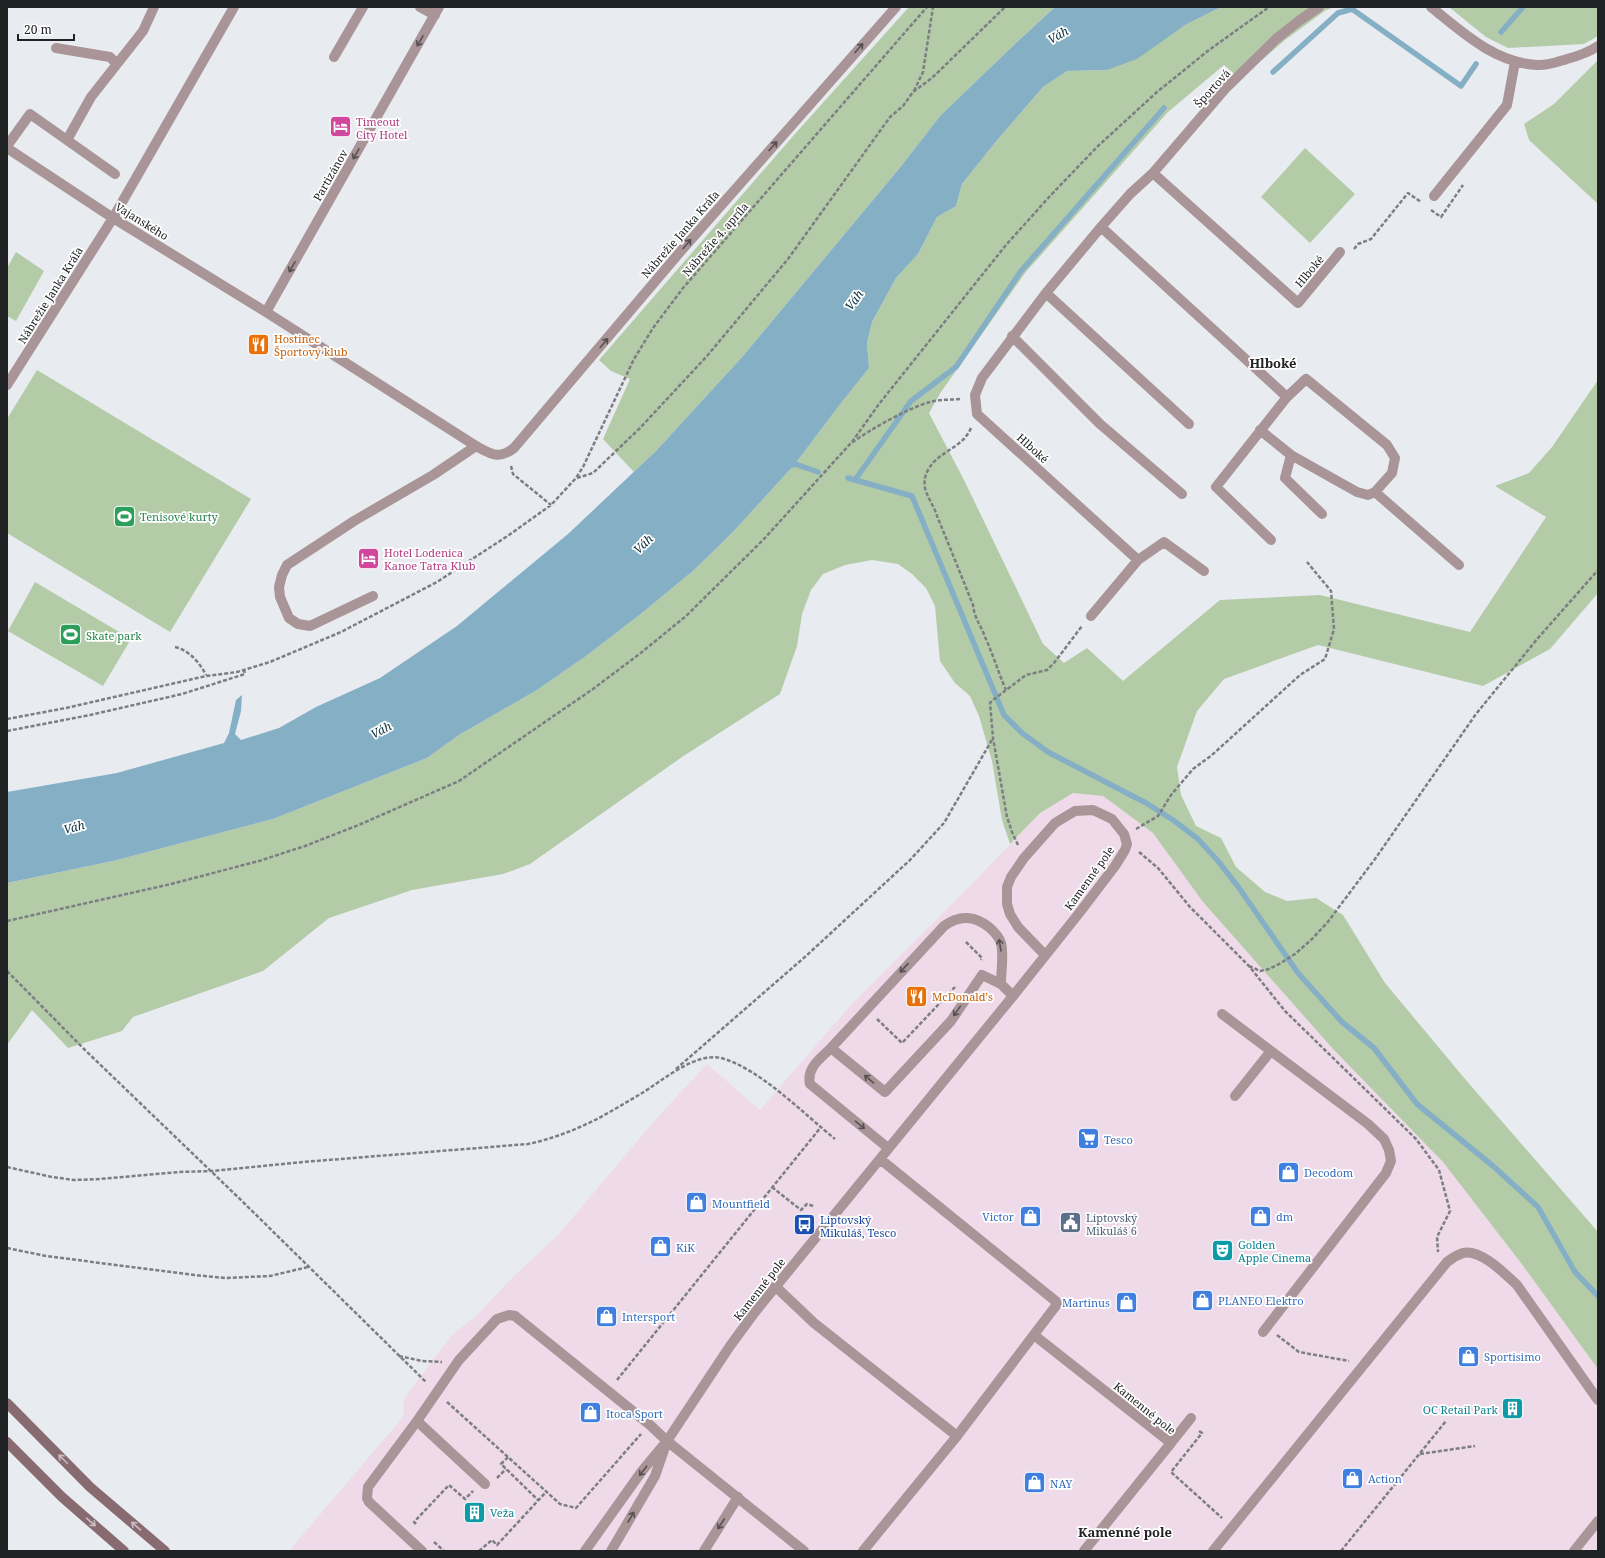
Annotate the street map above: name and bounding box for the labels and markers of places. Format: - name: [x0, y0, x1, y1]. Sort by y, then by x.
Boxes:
- hotel icon: Timeout City Hotel: [328, 114, 354, 140]
- place label: Timeout City Hotel: [356, 114, 408, 142]
- restaurant icon: Hostinec Športový klub: [245, 331, 271, 357]
- place label: Hostinec Športový klub: [274, 331, 348, 359]
- sports icon: Tenisové kurty: [111, 503, 137, 529]
- place label: Tenisové kurty: [140, 509, 219, 524]
- hotel icon: Hotel Lodenica Kanoe Tatra Klub: [356, 545, 382, 571]
- place label: Hotel Lodenica Kanoe Tatra Klub: [384, 545, 476, 573]
- sports icon: Skate park: [57, 622, 83, 648]
- place label: Skate park: [86, 628, 142, 643]
- restaurant icon: McDonald's: [903, 983, 929, 1009]
- place label: McDonald's: [932, 989, 993, 1004]
- supermarket icon: Tesco: [1075, 1126, 1101, 1152]
- place label: Tesco: [1104, 1132, 1133, 1147]
- shop icon: Decodom: [1275, 1159, 1301, 1185]
- place label: Decodom: [1304, 1165, 1354, 1180]
- shop icon: Mountfield: [684, 1190, 710, 1216]
- place label: Mountfield: [712, 1196, 770, 1211]
- shop icon: Victor: [1017, 1203, 1043, 1229]
- shop icon: dm: [1247, 1203, 1273, 1229]
- place label: Victor: [982, 1209, 1015, 1224]
- place label: dm: [1276, 1209, 1294, 1224]
- public building icon: Liptovský Mikuláš 6: [1058, 1210, 1084, 1236]
- place label: Liptovský Mikuláš 6: [1086, 1210, 1138, 1238]
- bus stop icon: Liptovský Mikuláš, Tesco: [792, 1212, 818, 1238]
- place label: Liptovský Mikuláš, Tesco: [820, 1212, 896, 1240]
- shop icon: KiK: [648, 1234, 674, 1260]
- theatre icon: Golden Apple Cinema: [1210, 1237, 1236, 1263]
- place label: Golden Apple Cinema: [1238, 1237, 1311, 1265]
- place label: KiK: [676, 1240, 695, 1255]
- shop icon: PLANEO Elektro: [1190, 1287, 1216, 1313]
- shop icon: Martinus: [1113, 1289, 1139, 1315]
- place label: PLANEO Elektro: [1218, 1293, 1304, 1308]
- place label: Martinus: [1062, 1295, 1110, 1310]
- shop icon: Intersport: [593, 1303, 619, 1329]
- place label: Intersport: [622, 1309, 675, 1324]
- shop icon: Sportisimo: [1456, 1343, 1482, 1369]
- place label: Sportisimo: [1484, 1349, 1541, 1364]
- building icon: OC Retail Park: [1500, 1396, 1526, 1422]
- shop icon: Itoca Sport: [577, 1400, 603, 1426]
- place label: OC Retail Park: [1423, 1402, 1499, 1417]
- place label: Itoca Sport: [606, 1406, 663, 1421]
- shop icon: Action: [1339, 1465, 1365, 1491]
- shop icon: NAY: [1022, 1470, 1048, 1496]
- place label: Action: [1368, 1471, 1402, 1486]
- place label: NAY: [1050, 1476, 1072, 1491]
- building icon: Veža: [462, 1499, 488, 1525]
- place label: Veža: [490, 1505, 514, 1520]

